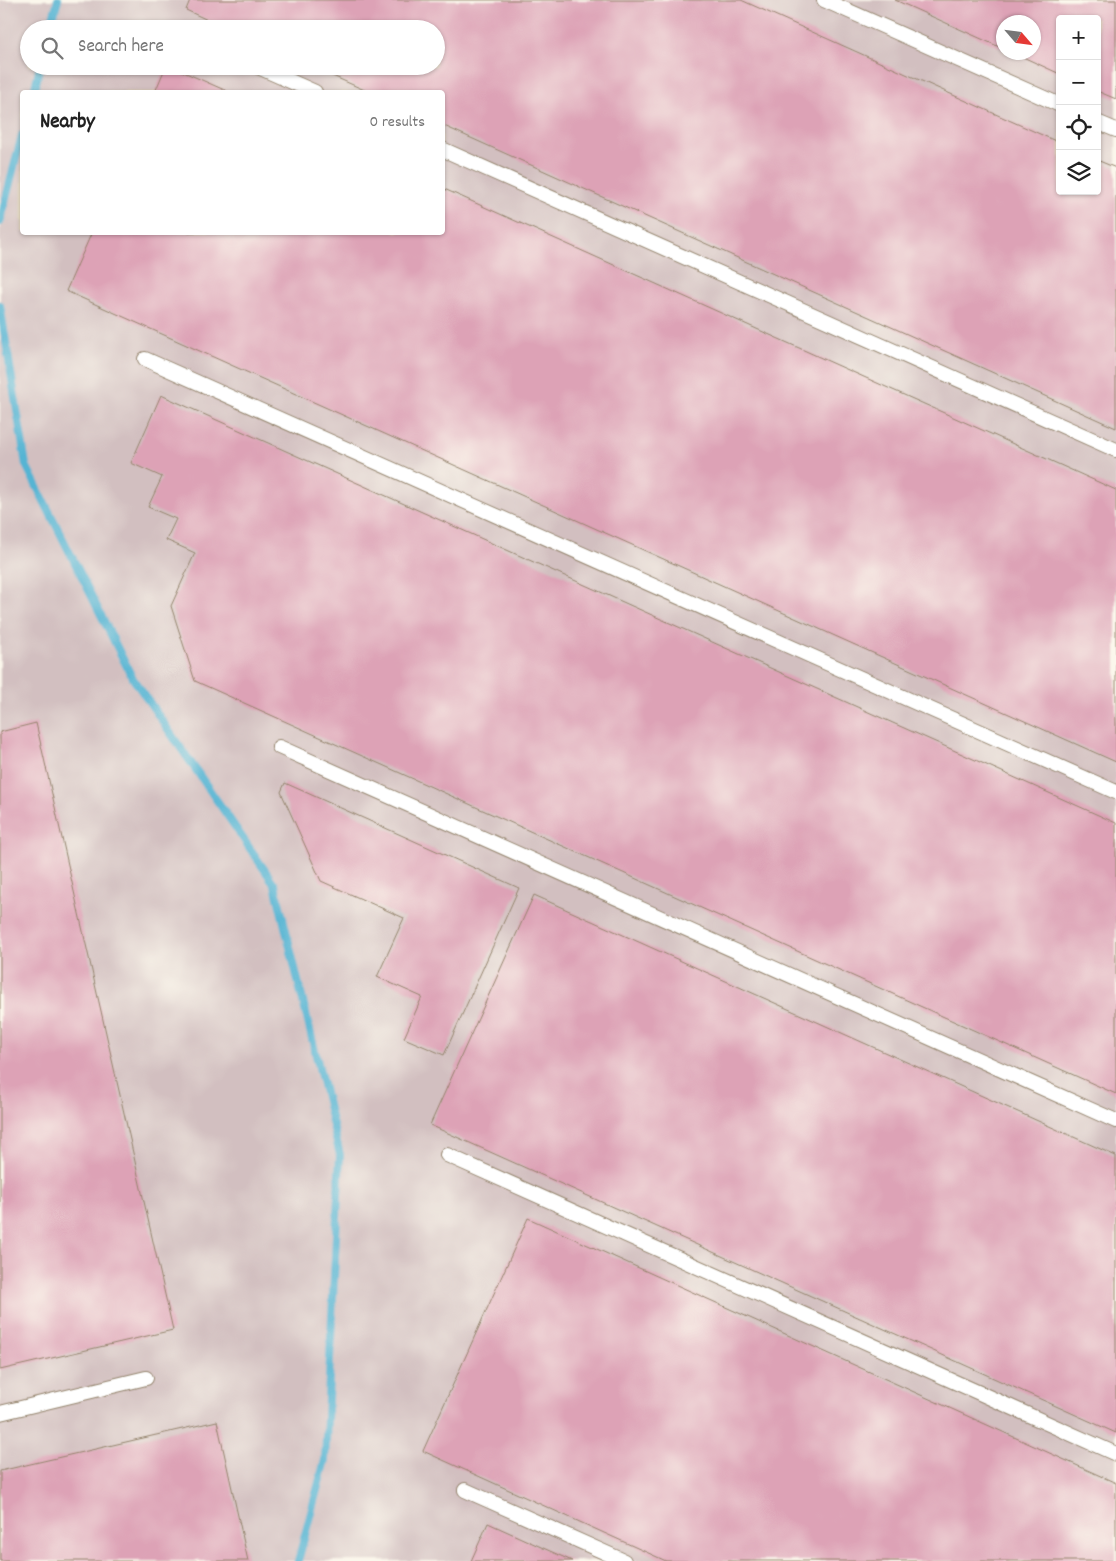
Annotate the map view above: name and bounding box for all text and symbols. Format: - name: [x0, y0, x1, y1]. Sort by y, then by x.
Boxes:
- north arrow: [996, 15, 1041, 60]
- map controls: [1056, 15, 1101, 195]
- button: +: [1056, 15, 1101, 60]
- search box: [20, 20, 445, 75]
- icon: search: [38, 34, 66, 62]
- text: Search here: [78, 34, 164, 61]
- button: −: [1056, 60, 1101, 105]
- button: locate: [1056, 105, 1101, 150]
- text: Nearby: [40, 108, 95, 138]
- text: 0 results: [370, 111, 425, 134]
- button: layers: [1056, 150, 1101, 195]

